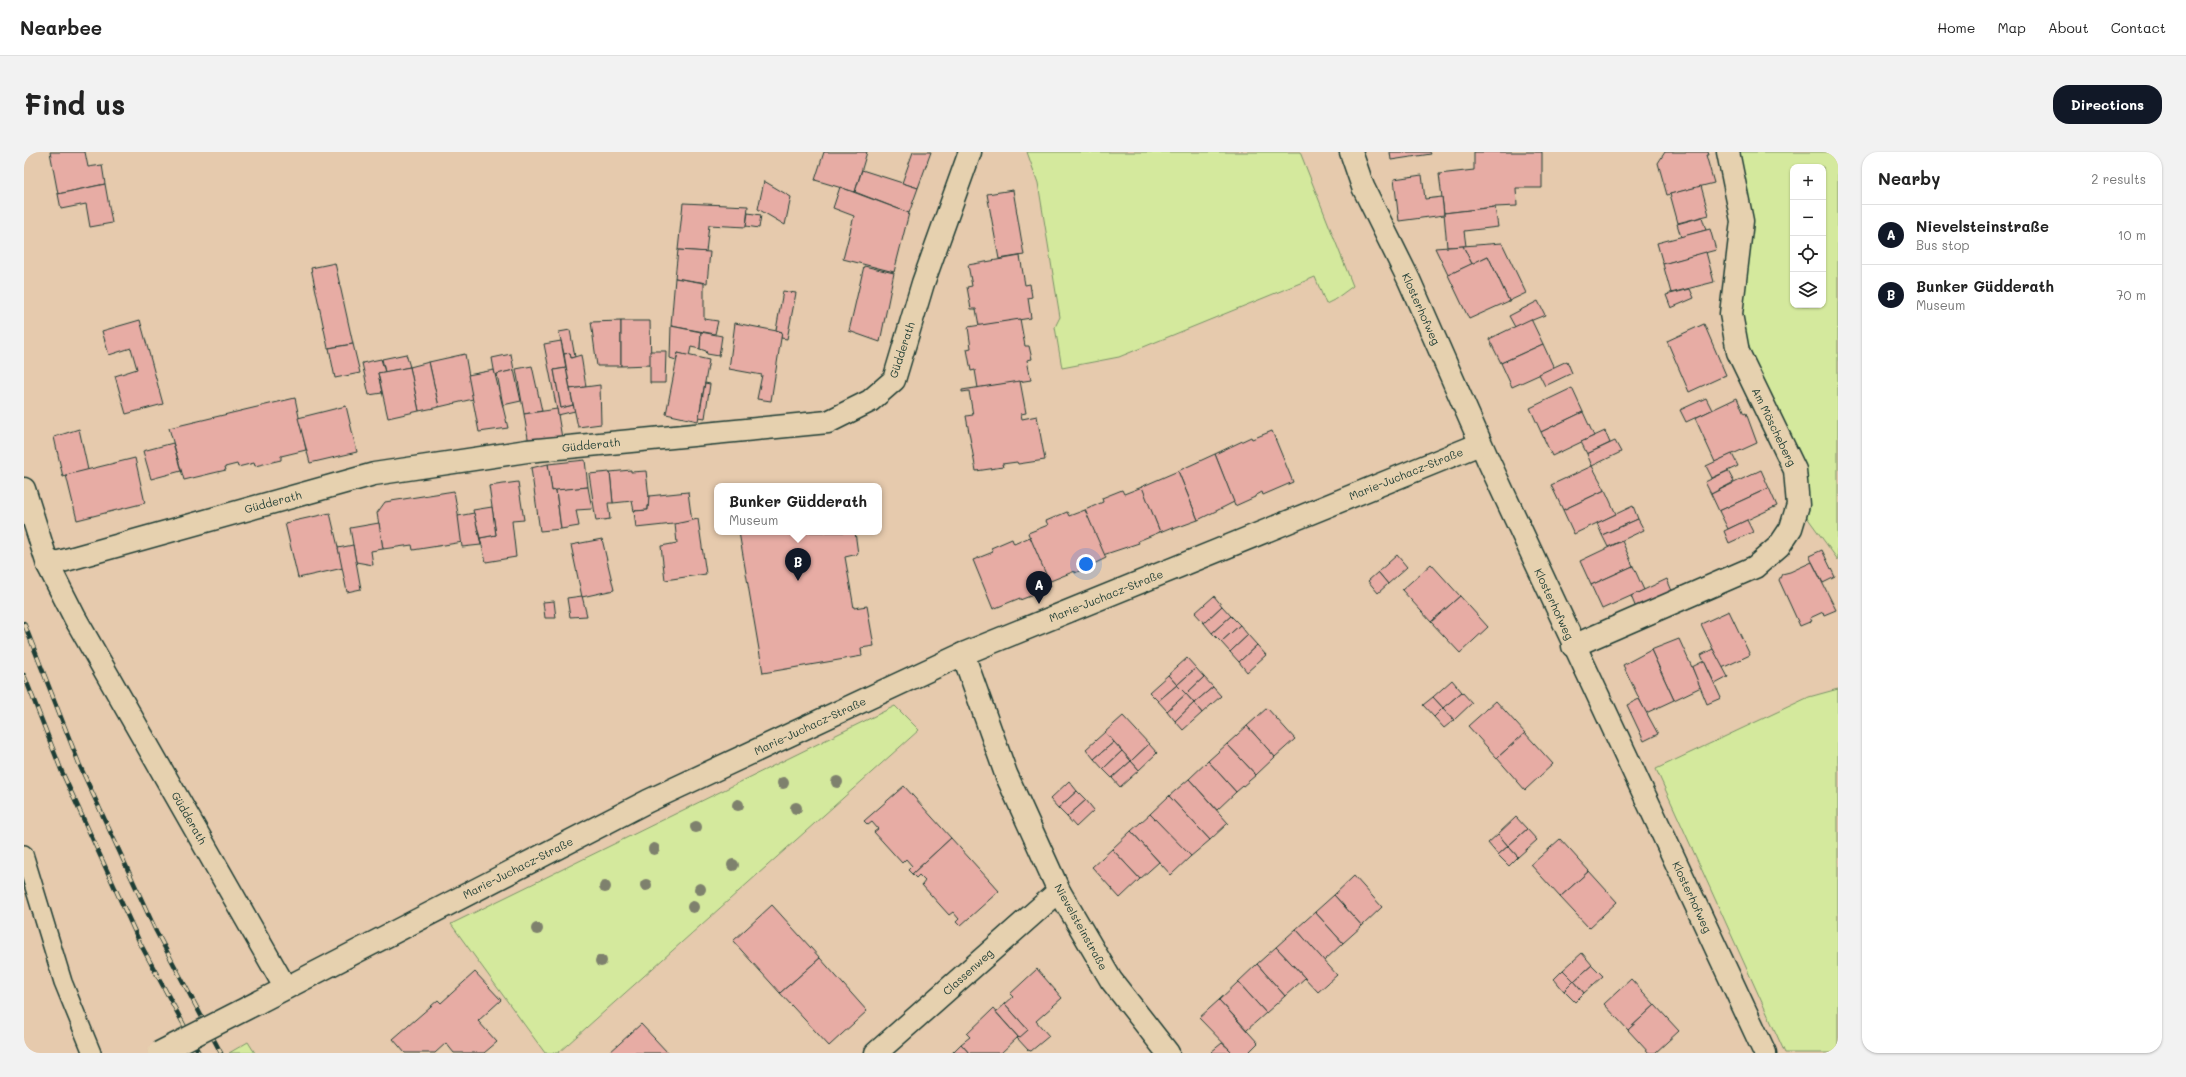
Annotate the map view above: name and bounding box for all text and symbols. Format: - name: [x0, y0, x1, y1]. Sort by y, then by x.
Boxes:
- text: Nearbee: [20, 15, 102, 40]
- text: Home: [1937, 18, 1975, 37]
- text: Map: [1997, 18, 2026, 37]
- text: About: [2048, 18, 2089, 37]
- text: Contact: [2111, 18, 2166, 37]
- button: Directions: [2053, 85, 2162, 124]
- text: Find us: [24, 86, 125, 122]
- map controls: [1790, 164, 1826, 308]
- button: +: [1790, 164, 1826, 200]
- text: Nearby: [1878, 167, 1940, 189]
- text: 2 results: [2091, 170, 2146, 187]
- button: −: [1790, 200, 1826, 236]
- text: Nievelsteinstraße: [1916, 216, 2049, 236]
- text: A: [1886, 226, 1896, 243]
- text: 10 m: [2118, 226, 2146, 243]
- button: locate: [1790, 236, 1826, 272]
- text: Bus stop: [1916, 236, 1969, 253]
- street label: Klosterhofweg: [1399, 270, 1444, 347]
- button: layers: [1790, 272, 1826, 308]
- text: Bunker Güdderath: [1916, 276, 2054, 296]
- text: B: [1887, 286, 1895, 303]
- text: 70 m: [2116, 286, 2146, 303]
- text: Museum: [1916, 296, 1965, 313]
- street label: Güdderath: [885, 320, 918, 380]
- street label: Am Möscheberg: [1749, 385, 1800, 469]
- street label: Güdderath: [561, 434, 621, 455]
- street label: Marie-Juchacz-Straße: [1346, 444, 1465, 503]
- popup: [714, 483, 882, 535]
- street label: Güdderath: [243, 487, 303, 516]
- text: Bunker Güdderath: [729, 491, 867, 511]
- text: Museum: [729, 511, 778, 528]
- pin: B: [785, 548, 811, 581]
- your location: [1076, 554, 1096, 574]
- street label: Marie-Juchacz-Straße: [1046, 566, 1165, 625]
- street label: Klosterhofweg: [1531, 566, 1578, 642]
- pin: A: [1026, 571, 1052, 604]
- street label: Marie-Juchacz-Straße: [751, 693, 868, 758]
- street label: Güdderath: [168, 789, 211, 847]
- street label: Marie-Juchacz-Straße: [460, 833, 576, 902]
- street label: Klosterhofweg: [1669, 859, 1716, 935]
- street label: Nievelsteinstraße: [1051, 881, 1111, 973]
- street label: Classenweg: [939, 945, 996, 998]

